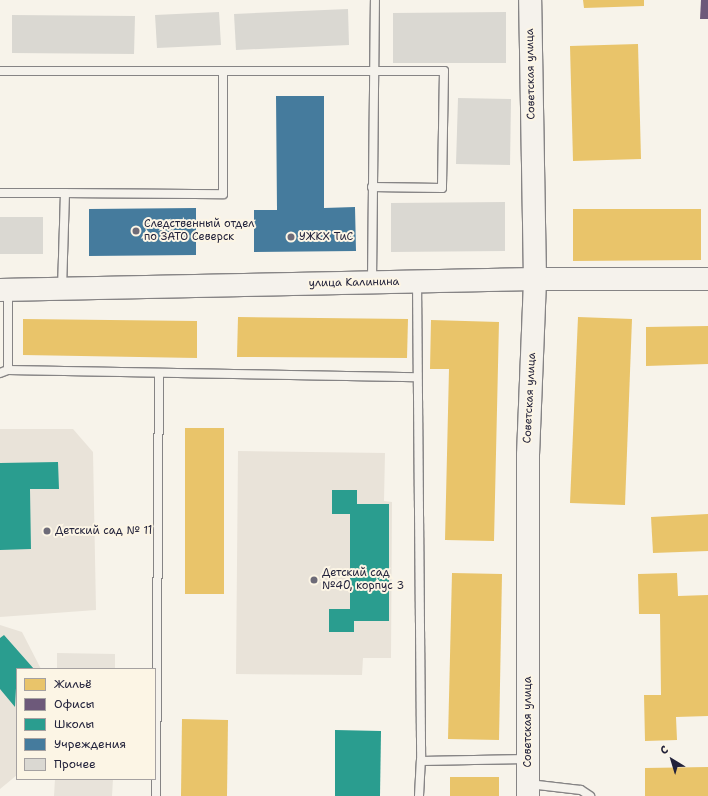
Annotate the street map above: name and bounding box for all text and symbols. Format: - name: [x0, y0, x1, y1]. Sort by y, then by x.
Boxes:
- street label: Советская улица: [524, 28, 538, 120]
- place label: Следственный отдел по ЗАТО Северск: [144, 218, 254, 244]
- marker: Следственный отдел по ЗАТО Северск: [131, 226, 141, 236]
- place label: УЖКХ ТиС: [299, 230, 353, 244]
- marker: УЖКХ ТиС: [286, 232, 296, 242]
- street label: улица Калинина: [308, 276, 400, 290]
- street label: Советская улица: [521, 352, 539, 444]
- place label: Детский сад № 11: [55, 524, 152, 538]
- marker: Детский сад № 11: [42, 526, 52, 536]
- place label: Детский сад №40, корпус 3: [322, 567, 405, 593]
- marker: Детский сад №40, корпус 3: [309, 575, 319, 585]
- legend: [16, 668, 156, 780]
- text: Жильё: [54, 676, 92, 692]
- street label: Советская улица: [521, 677, 535, 767]
- text: Офисы: [54, 696, 94, 712]
- text: Школы: [54, 716, 94, 732]
- text: Учреждения: [54, 736, 126, 752]
- north arrow: [652, 740, 692, 780]
- text: С: [657, 742, 672, 758]
- text: Прочее: [54, 756, 96, 772]

